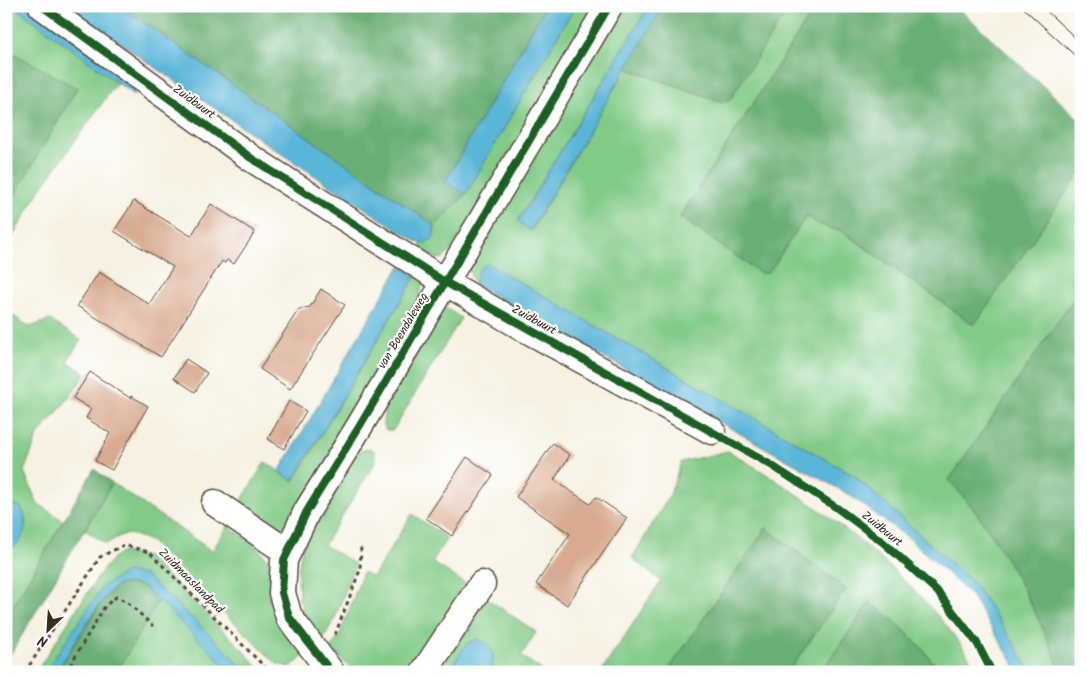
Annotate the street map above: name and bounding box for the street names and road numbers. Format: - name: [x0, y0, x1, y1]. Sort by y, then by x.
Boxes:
- street label: Zuidbuurt: [169, 80, 219, 124]
- street label: van Boendaleweg: [373, 289, 433, 373]
- street label: Zuidbuurt: [508, 300, 560, 340]
- street label: Zuidbuurt: [857, 506, 907, 552]
- street label: Zuidmaaslandpad: [154, 544, 229, 619]

